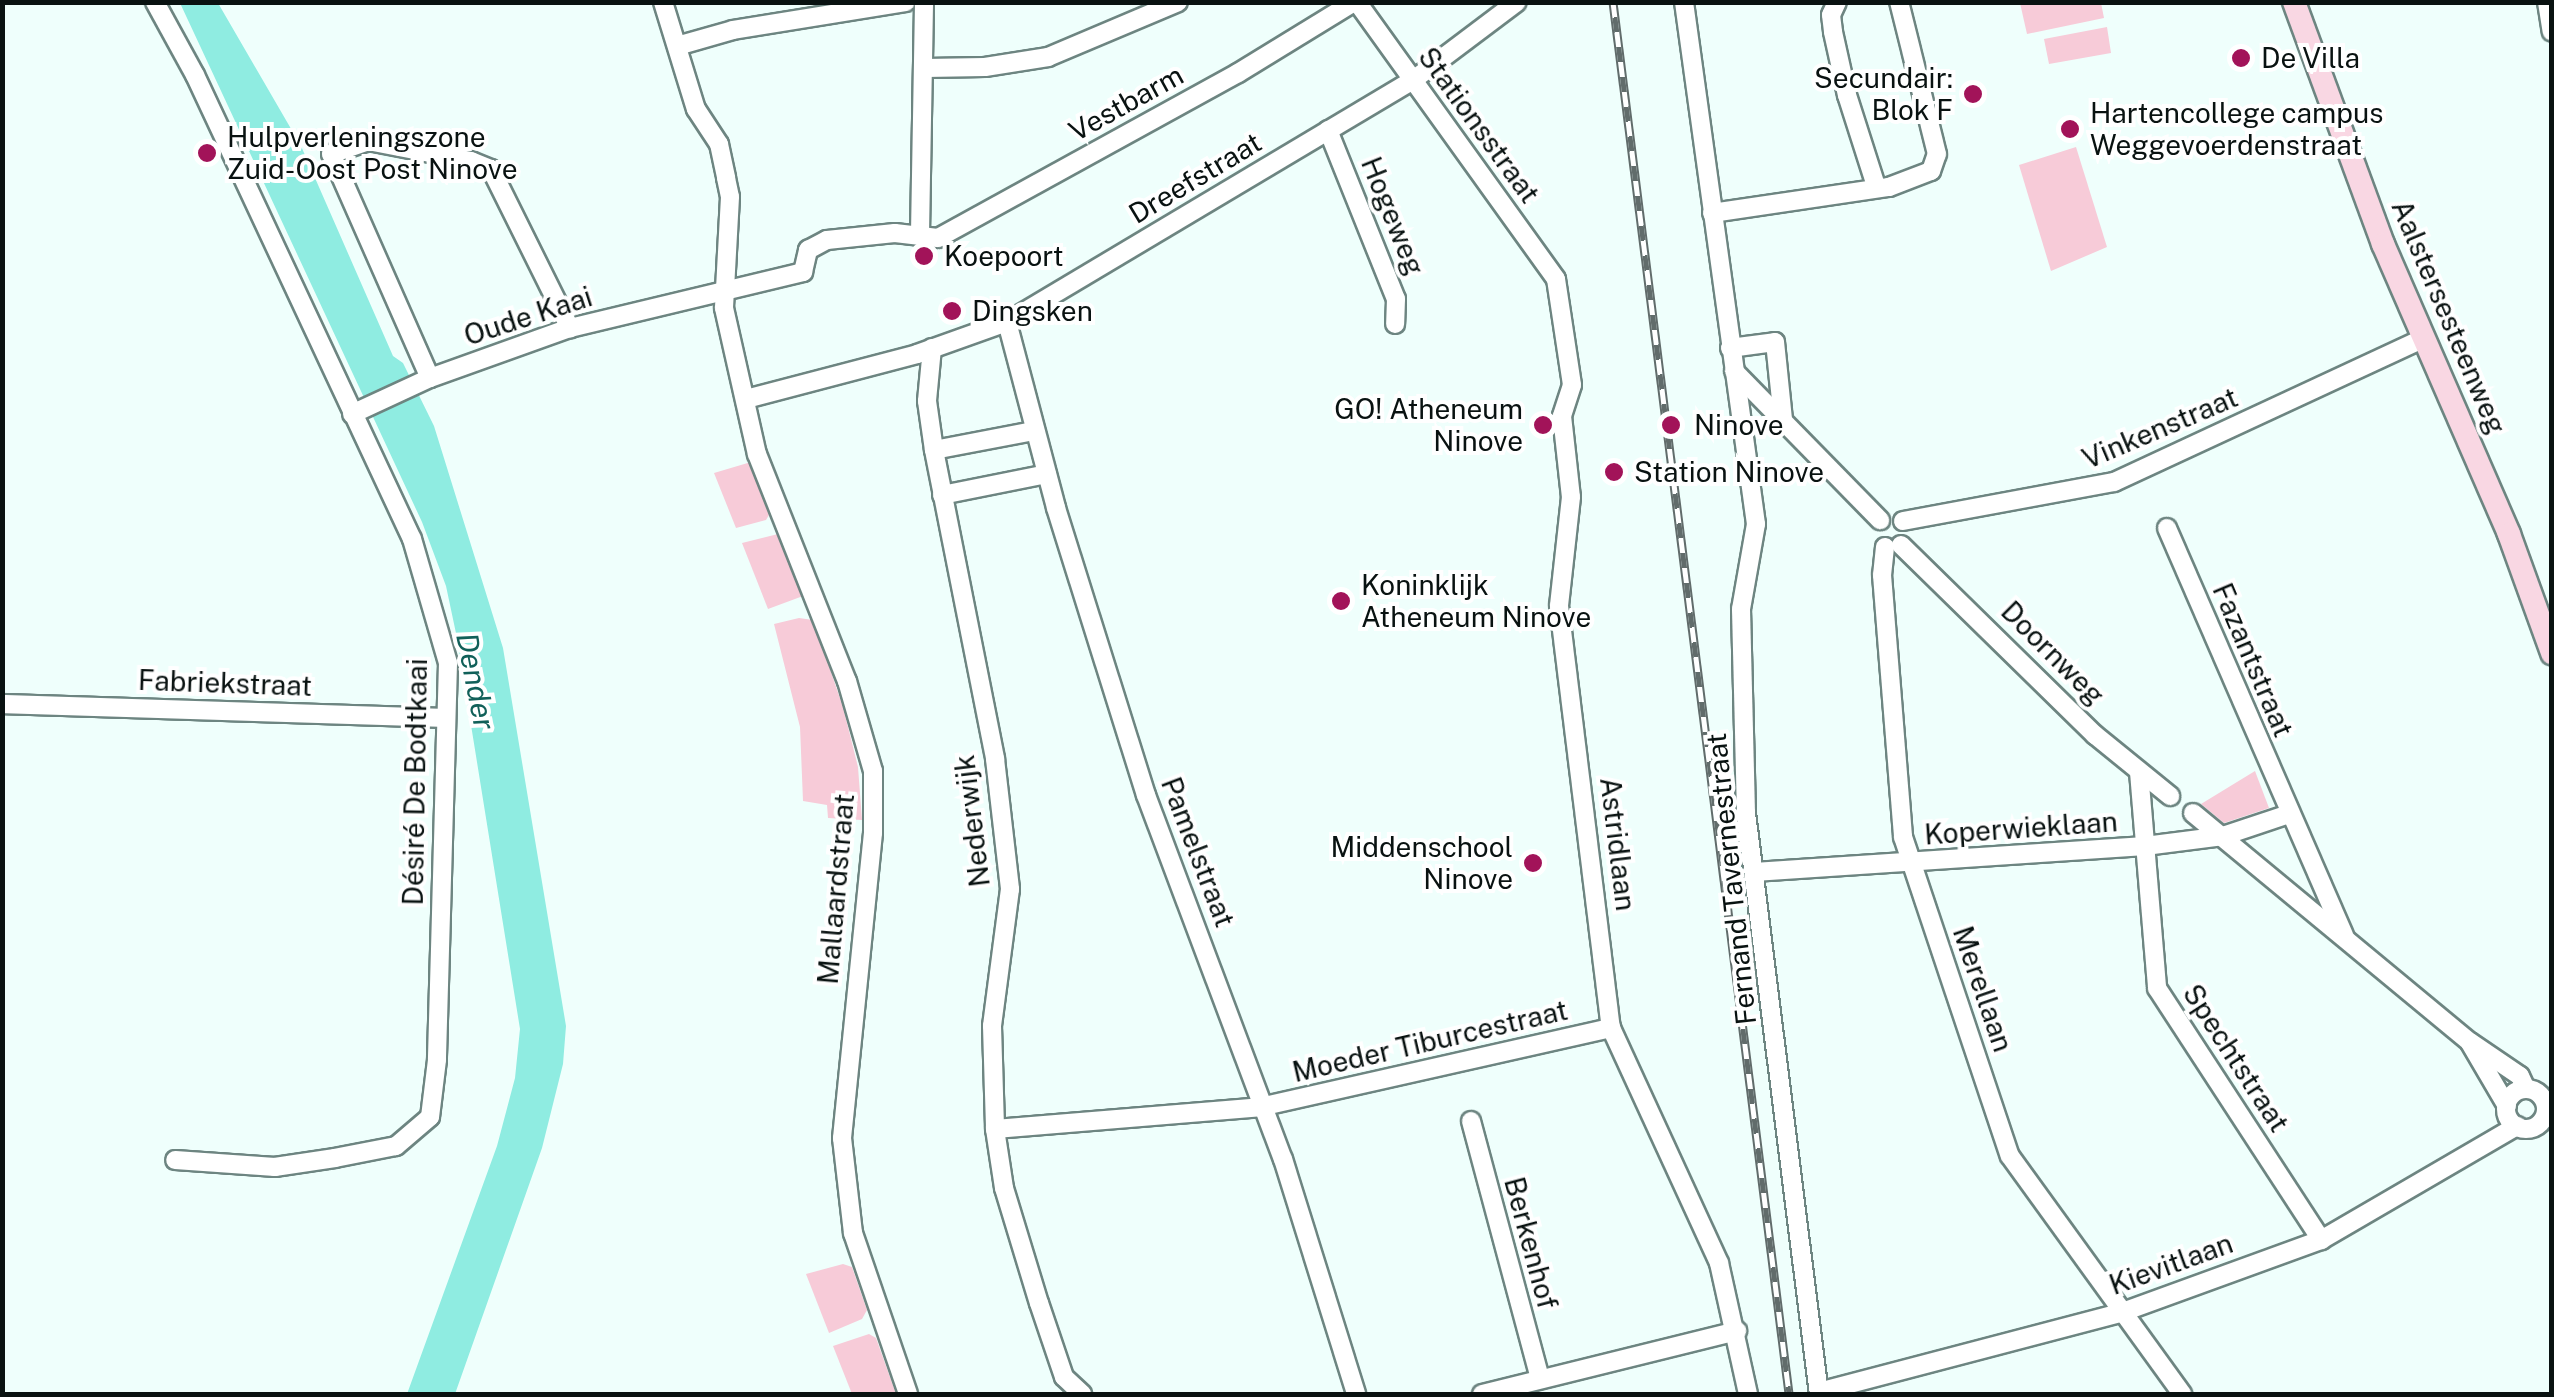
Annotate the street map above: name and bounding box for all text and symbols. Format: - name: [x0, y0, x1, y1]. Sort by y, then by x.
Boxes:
- street label: Stationsstraat: [1411, 41, 1547, 209]
- place label: De Villa: [2261, 41, 2361, 75]
- marker: De Villa: [2230, 47, 2252, 69]
- street label: Vestbarm: [1063, 58, 1189, 148]
- place label: Secundair: Blok F: [1814, 61, 1953, 127]
- marker: Secundair: Blok F: [1962, 83, 1984, 105]
- place label: Hartencollege campus Weggevoerdenstraat: [2090, 96, 2384, 162]
- marker: Hartencollege campus Weggevoerdenstraat: [2059, 118, 2081, 140]
- place label: Hulpverleningszone Zuid-Oost Post Ninove: [227, 120, 518, 186]
- street label: Dreefstraat: [1123, 125, 1267, 231]
- marker: Hulpverleningszone Zuid-Oost Post Ninove: [196, 142, 218, 164]
- street label: Hogeweg: [1354, 152, 1432, 280]
- street label: Aalstersesteenweg: [2385, 195, 2513, 439]
- place label: Koepoort: [944, 239, 1064, 273]
- marker: Koepoort: [913, 245, 935, 267]
- street label: Oude Kaai: [460, 279, 596, 353]
- place label: Dingsken: [972, 294, 1093, 328]
- marker: Dingsken: [941, 300, 963, 322]
- street label: Vinkenstraat: [2077, 380, 2243, 476]
- place label: GO! Atheneum Ninove: [1334, 392, 1523, 458]
- place label: Ninove: [1694, 408, 1784, 442]
- marker: Ninove: [1658, 412, 1684, 438]
- marker: GO! Atheneum Ninove: [1532, 414, 1554, 436]
- place label: Station Ninove: [1634, 455, 1824, 489]
- marker: Station Ninove: [1603, 461, 1625, 483]
- place label: Koninklijk Atheneum Ninove: [1361, 568, 1591, 634]
- street label: Fazantstraat: [2206, 578, 2300, 742]
- marker: Koninklijk Atheneum Ninove: [1330, 590, 1352, 612]
- street label: Doornweg: [1994, 594, 2112, 712]
- water label: Dender: [449, 629, 503, 733]
- street label: Désiré De Bodtkaai: [396, 658, 434, 906]
- street label: Fabriekstraat: [137, 663, 313, 703]
- street label: Fernand Tavernestraat: [1699, 731, 1763, 1027]
- street label: Nederwijk: [947, 753, 997, 889]
- street label: Pamelstraat: [1154, 772, 1242, 932]
- street label: Astridlaan: [1593, 775, 1643, 913]
- street label: Mallaardstraat: [811, 792, 861, 986]
- street label: Koperwieklaan: [1923, 804, 2119, 852]
- place label: Middenschool Ninove: [1330, 830, 1513, 896]
- marker: Middenschool Ninove: [1522, 852, 1544, 874]
- street label: Merellaan: [1946, 922, 2020, 1056]
- street label: Spechtstraat: [2176, 978, 2296, 1138]
- street label: Moeder Tiburcestraat: [1289, 993, 1571, 1089]
- street label: Berkenhof: [1497, 1173, 1565, 1313]
- street label: Kievitlaan: [2105, 1226, 2237, 1302]

